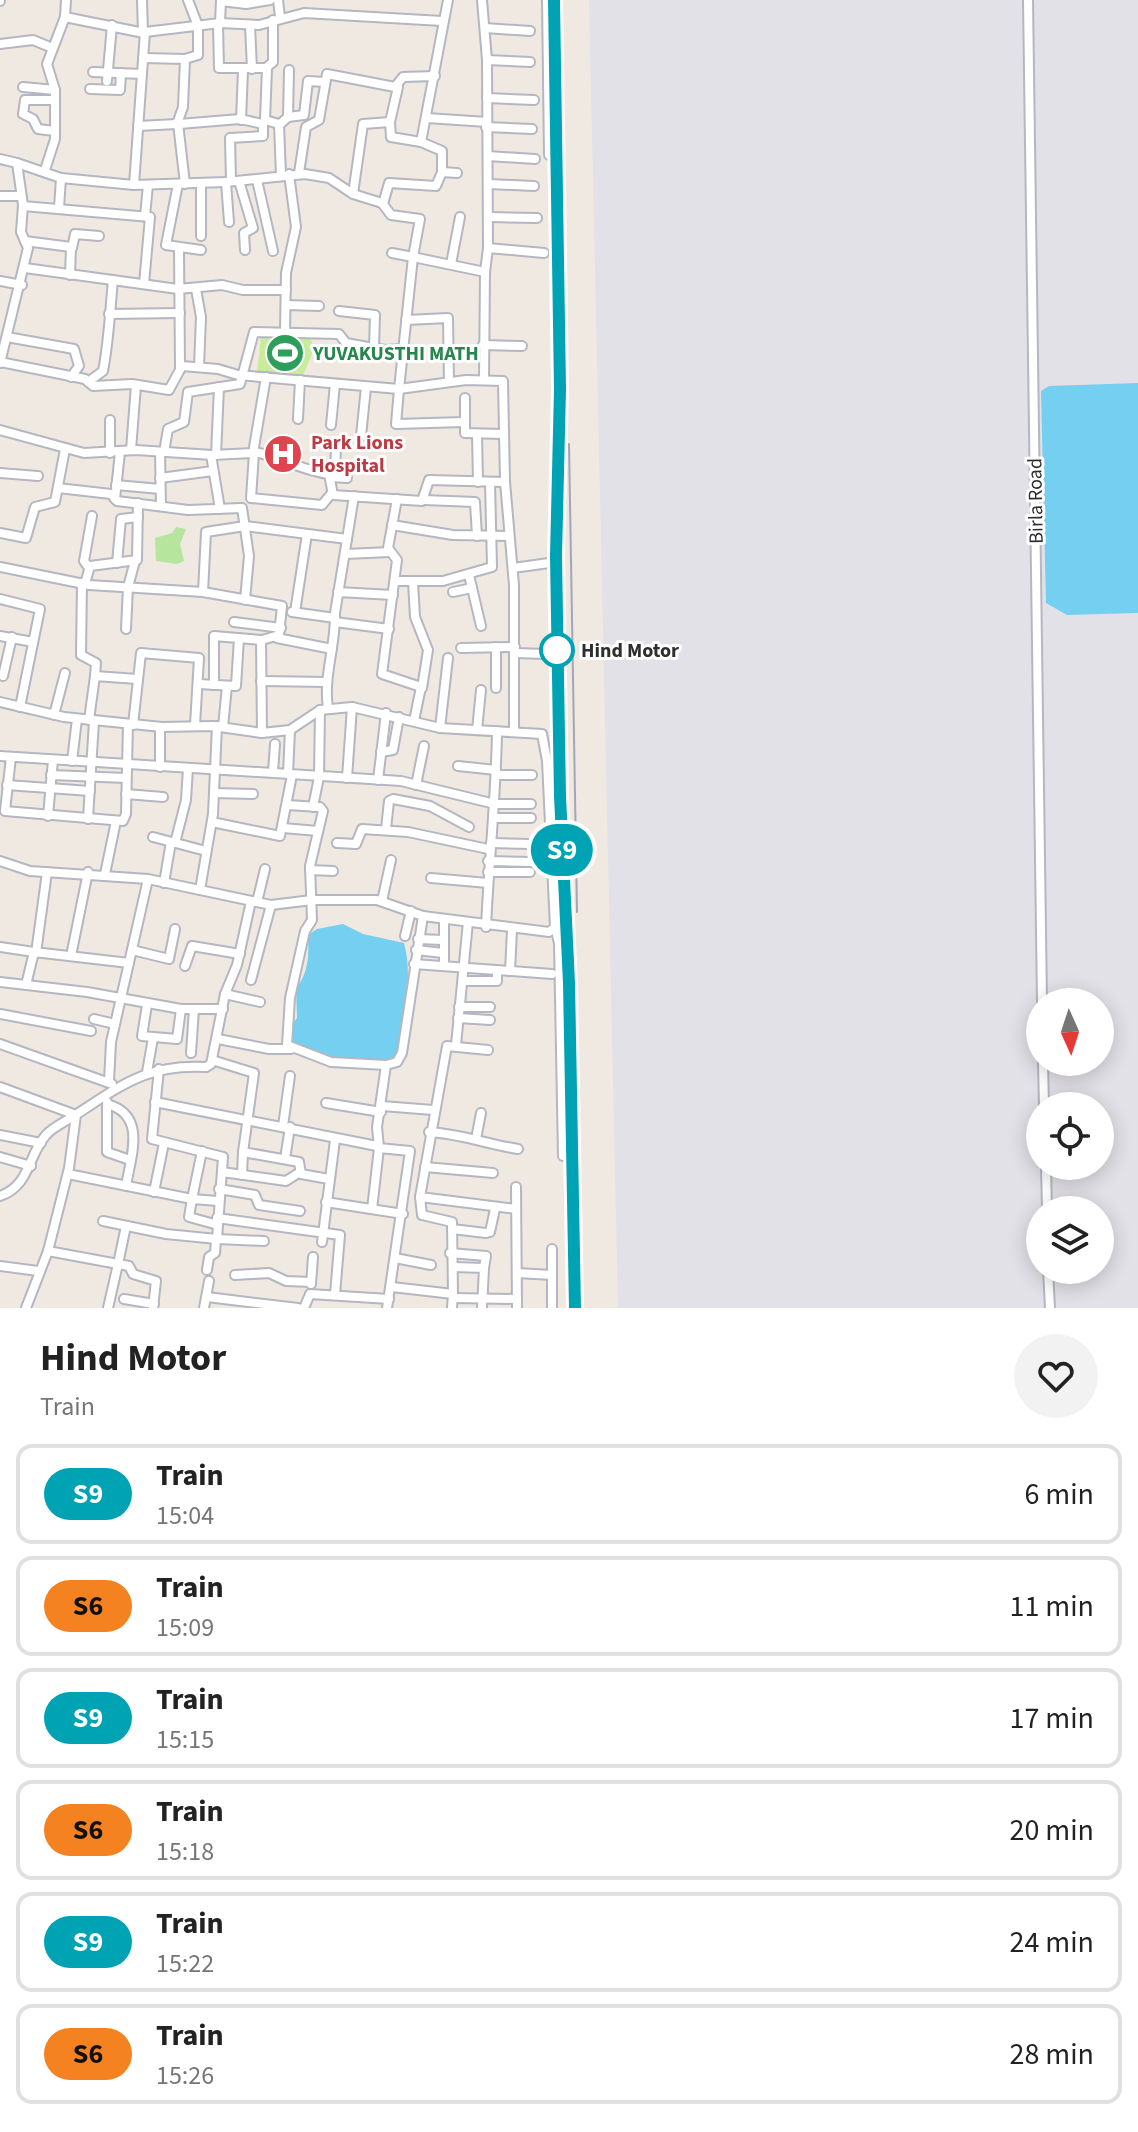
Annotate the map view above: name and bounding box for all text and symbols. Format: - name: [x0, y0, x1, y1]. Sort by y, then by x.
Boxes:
- sports icon: YUVAKUSTHI MATH: [264, 332, 306, 374]
- place label: YUVAKUSTHI MATH: [312, 340, 479, 368]
- place label: Park Lions Hospital: [311, 429, 403, 480]
- hospital icon: Park Lions Hospital: [262, 433, 304, 475]
- street label: Birla Road: [1021, 458, 1051, 544]
- marker: Hind Motor: [540, 633, 574, 667]
- place label: Hind Motor: [581, 637, 679, 665]
- line badge: S9: [526, 824, 598, 876]
- text: S9: [547, 830, 577, 870]
- north arrow: [1026, 988, 1114, 1076]
- map controls: [1026, 988, 1114, 1284]
- button: locate: [1026, 1092, 1114, 1180]
- button: layers: [1026, 1196, 1114, 1284]
- text: Hind Motor: [40, 1331, 226, 1385]
- button: heart: [1014, 1334, 1098, 1418]
- text: Train: [40, 1388, 95, 1425]
- text: Train: [156, 1454, 224, 1497]
- text: 6 min: [1024, 1473, 1094, 1516]
- text: S9: [73, 1474, 103, 1514]
- text: 15:04: [156, 1497, 214, 1534]
- text: Train: [156, 1566, 224, 1609]
- text: 11 min: [1010, 1585, 1094, 1628]
- text: S6: [73, 1586, 103, 1626]
- text: 15:09: [156, 1609, 214, 1646]
- text: Train: [156, 1678, 224, 1721]
- text: 17 min: [1010, 1697, 1094, 1740]
- text: S9: [73, 1698, 103, 1738]
- text: 15:15: [156, 1721, 214, 1758]
- text: Train: [156, 1790, 224, 1833]
- text: 20 min: [1010, 1809, 1094, 1852]
- text: S6: [73, 1810, 103, 1850]
- text: 15:18: [156, 1833, 214, 1870]
- text: Train: [156, 1902, 224, 1945]
- text: 24 min: [1010, 1921, 1094, 1964]
- text: S9: [73, 1922, 103, 1962]
- text: 15:22: [156, 1945, 214, 1982]
- text: Train: [156, 2014, 224, 2057]
- text: 28 min: [1010, 2033, 1094, 2076]
- text: S6: [73, 2034, 103, 2074]
- text: 15:26: [156, 2057, 214, 2094]

